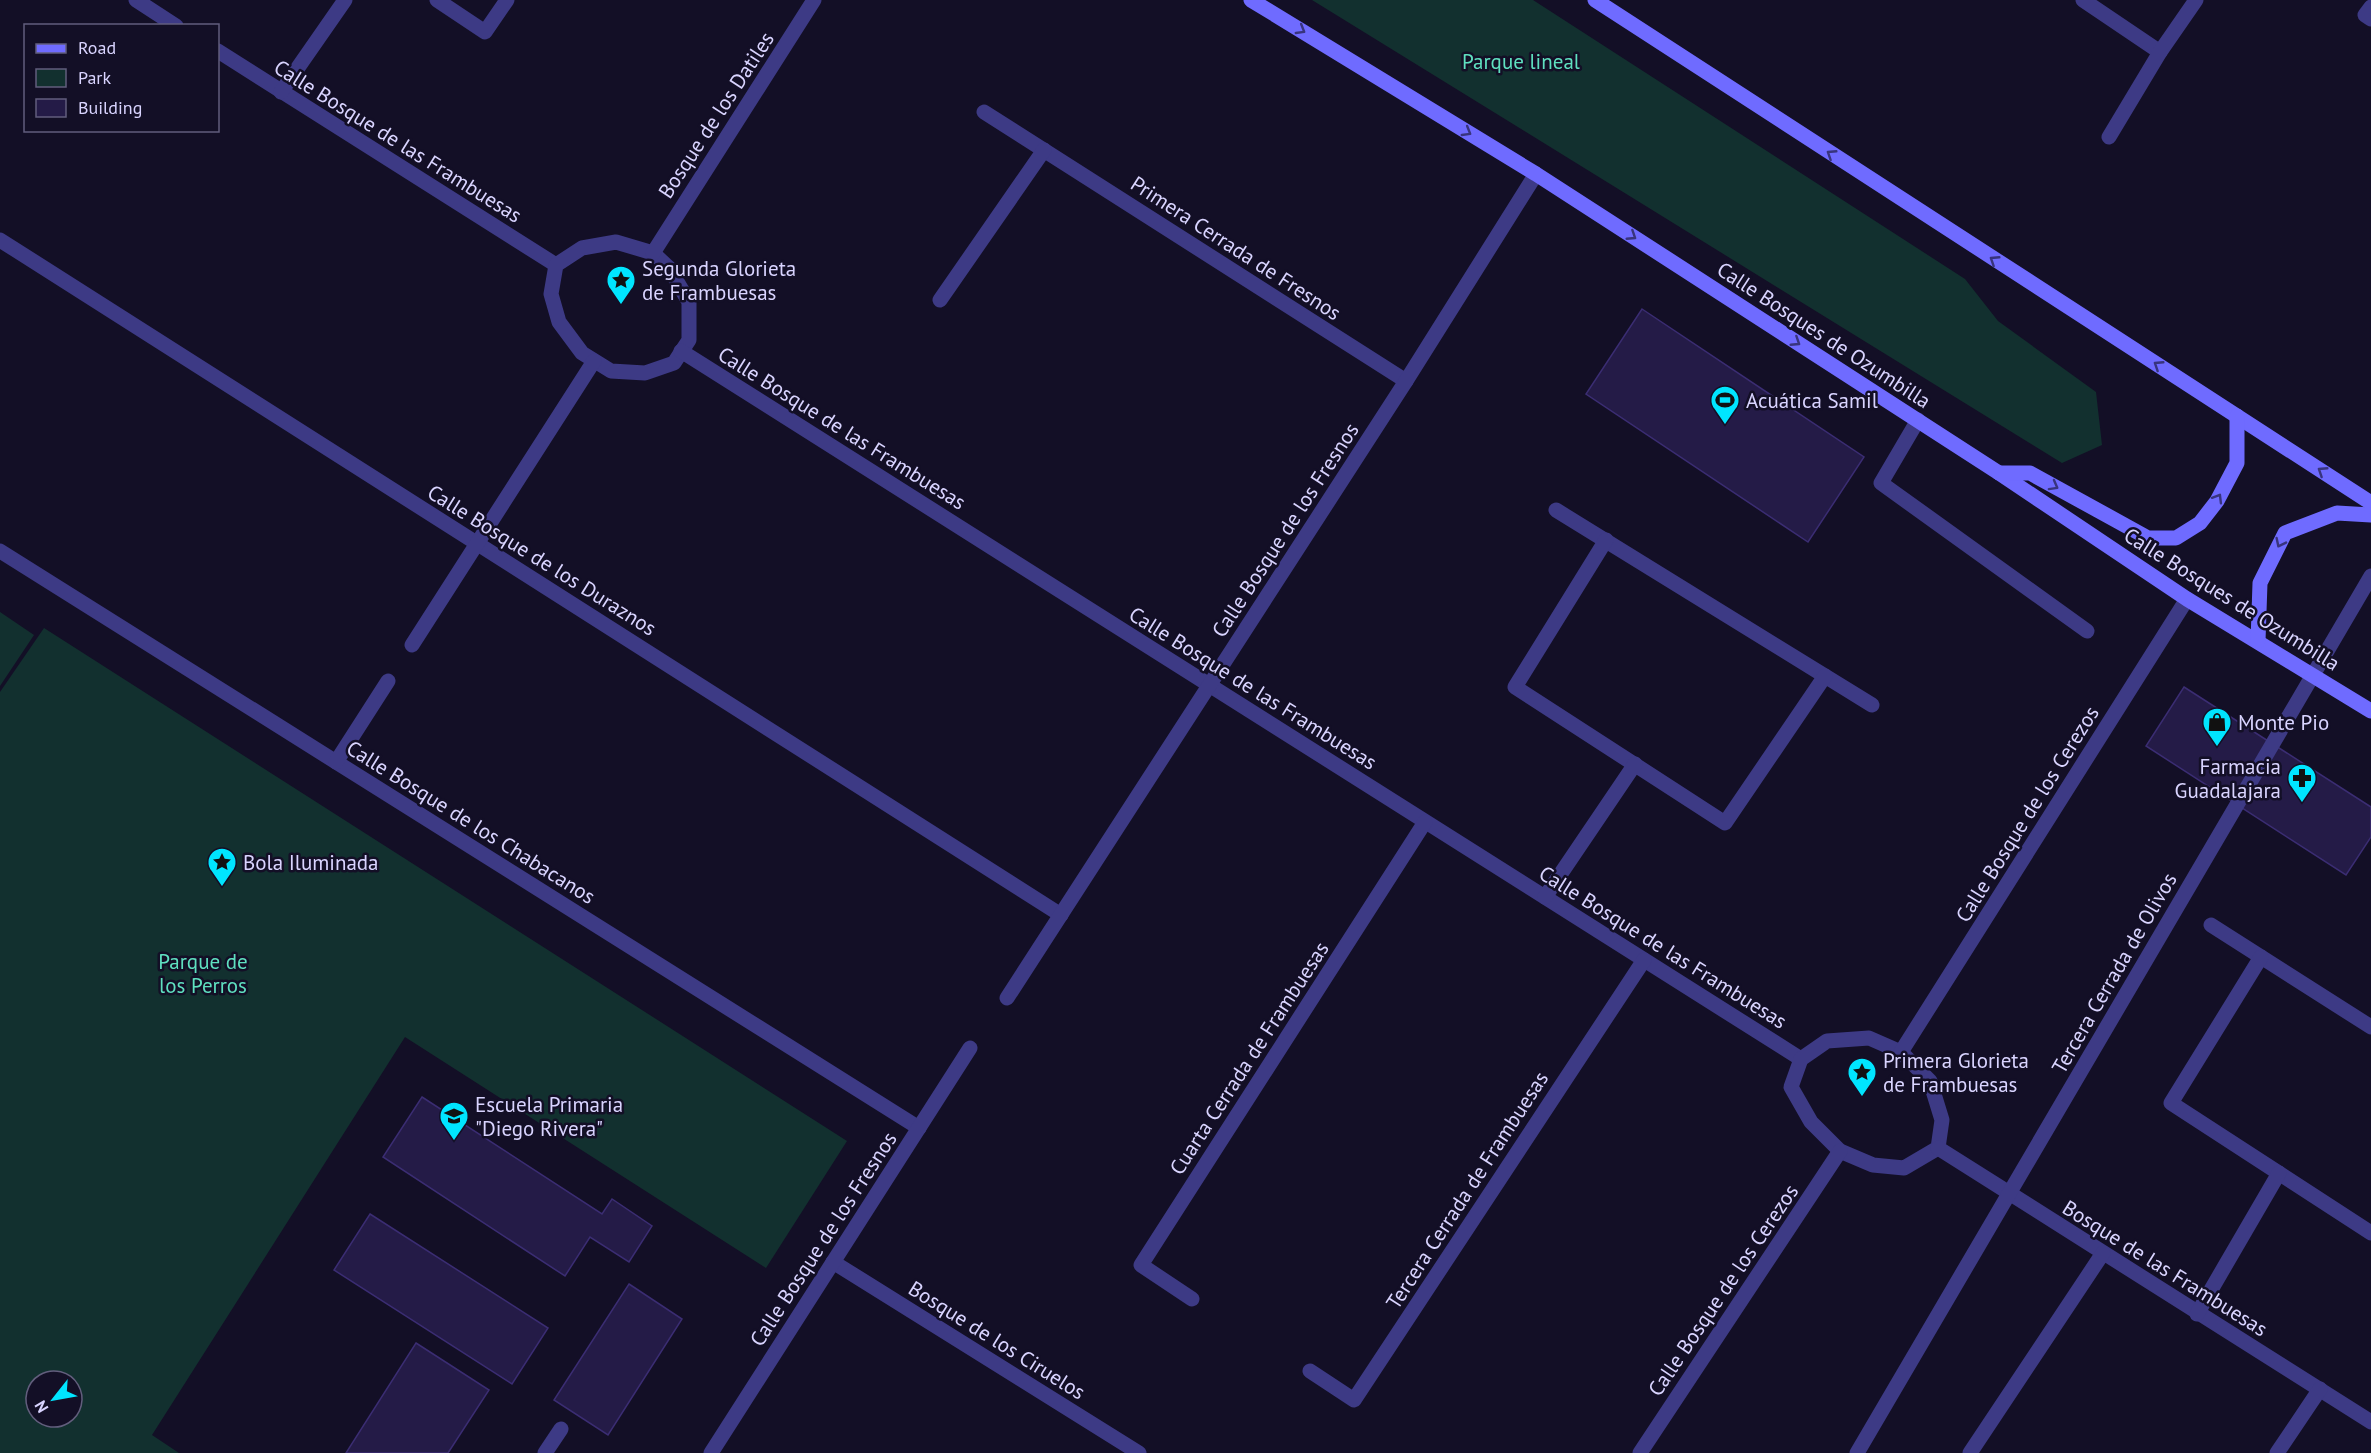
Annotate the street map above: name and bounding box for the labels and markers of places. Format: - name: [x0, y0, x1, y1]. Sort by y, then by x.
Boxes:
- place label: Segunda Glorieta de Frambuesas: [642, 255, 796, 306]
- place icon: Segunda Glorieta de Frambuesas: [605, 264, 637, 306]
- sports icon: Acuática Samil: [1709, 384, 1741, 426]
- place label: Acuática Samil: [1746, 387, 1878, 414]
- shop icon: Monte Pio: [2201, 706, 2233, 748]
- place label: Monte Pio: [2238, 709, 2329, 736]
- place label: Farmacia Guadalajara: [2175, 753, 2281, 804]
- pharmacy icon: Farmacia Guadalajara: [2286, 762, 2318, 804]
- place icon: Bola Iluminada: [206, 846, 238, 888]
- place label: Bola Iluminada: [243, 849, 379, 876]
- place label: Primera Glorieta de Frambuesas: [1883, 1047, 2029, 1098]
- place icon: Primera Glorieta de Frambuesas: [1846, 1056, 1878, 1098]
- place label: Escuela Primaria "Diego Rivera": [475, 1091, 623, 1142]
- school or university icon: Escuela Primaria "Diego Rivera": [438, 1100, 470, 1142]

